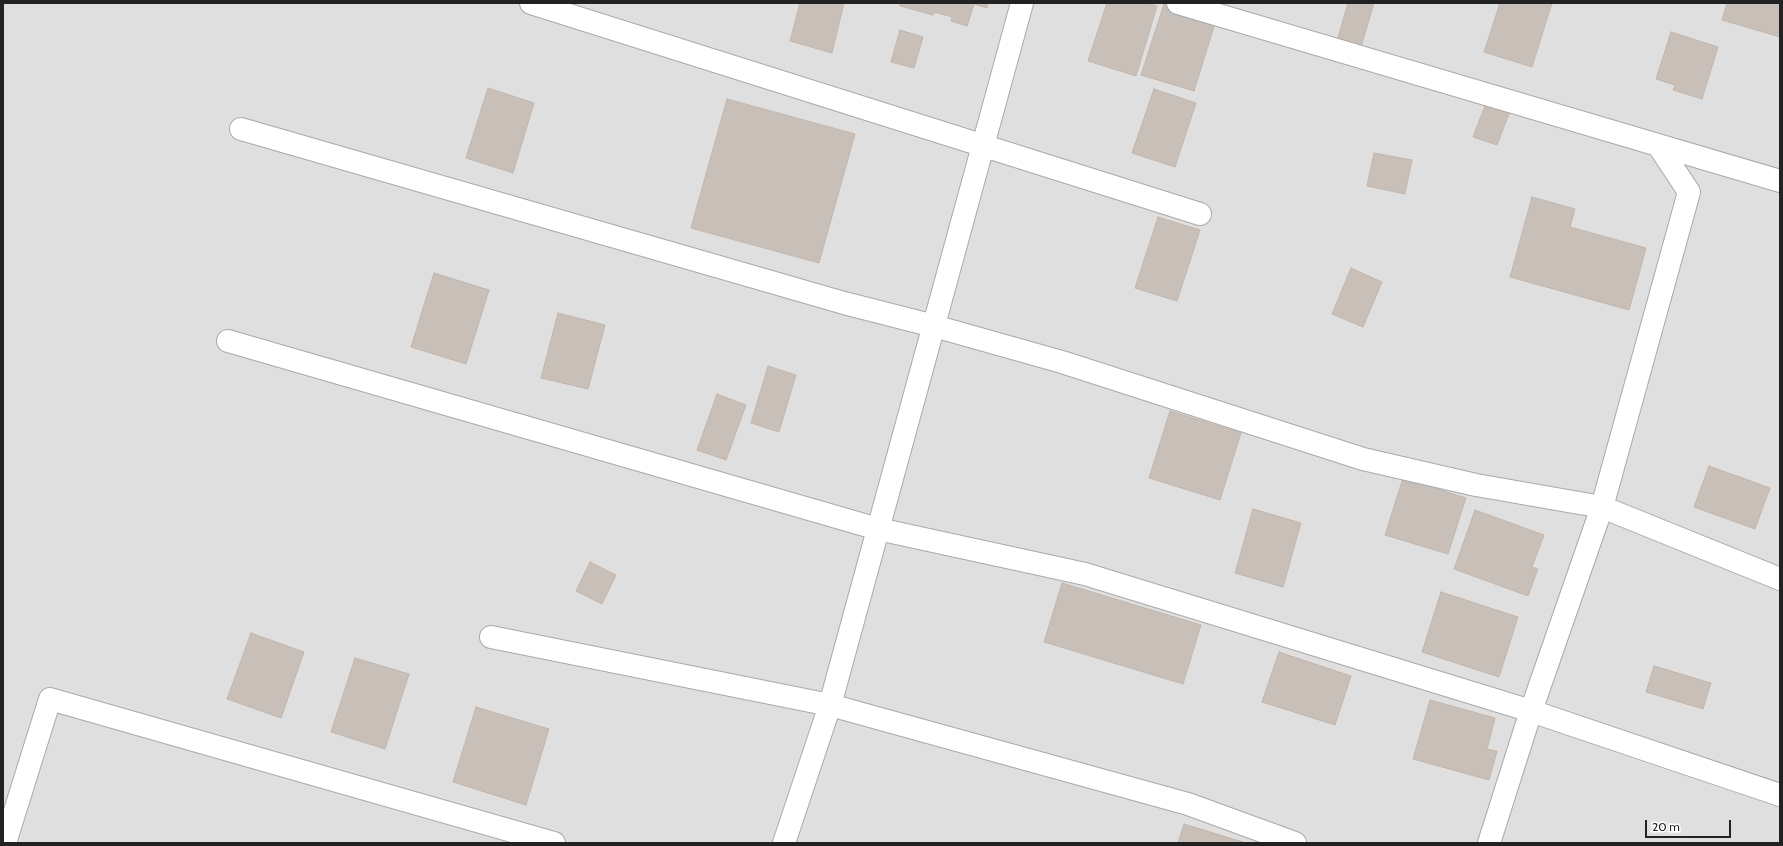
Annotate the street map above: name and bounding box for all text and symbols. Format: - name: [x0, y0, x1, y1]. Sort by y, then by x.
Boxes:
- scale bar: [1647, 812, 1733, 838]
- text: 20 m: [1652, 819, 1680, 834]

